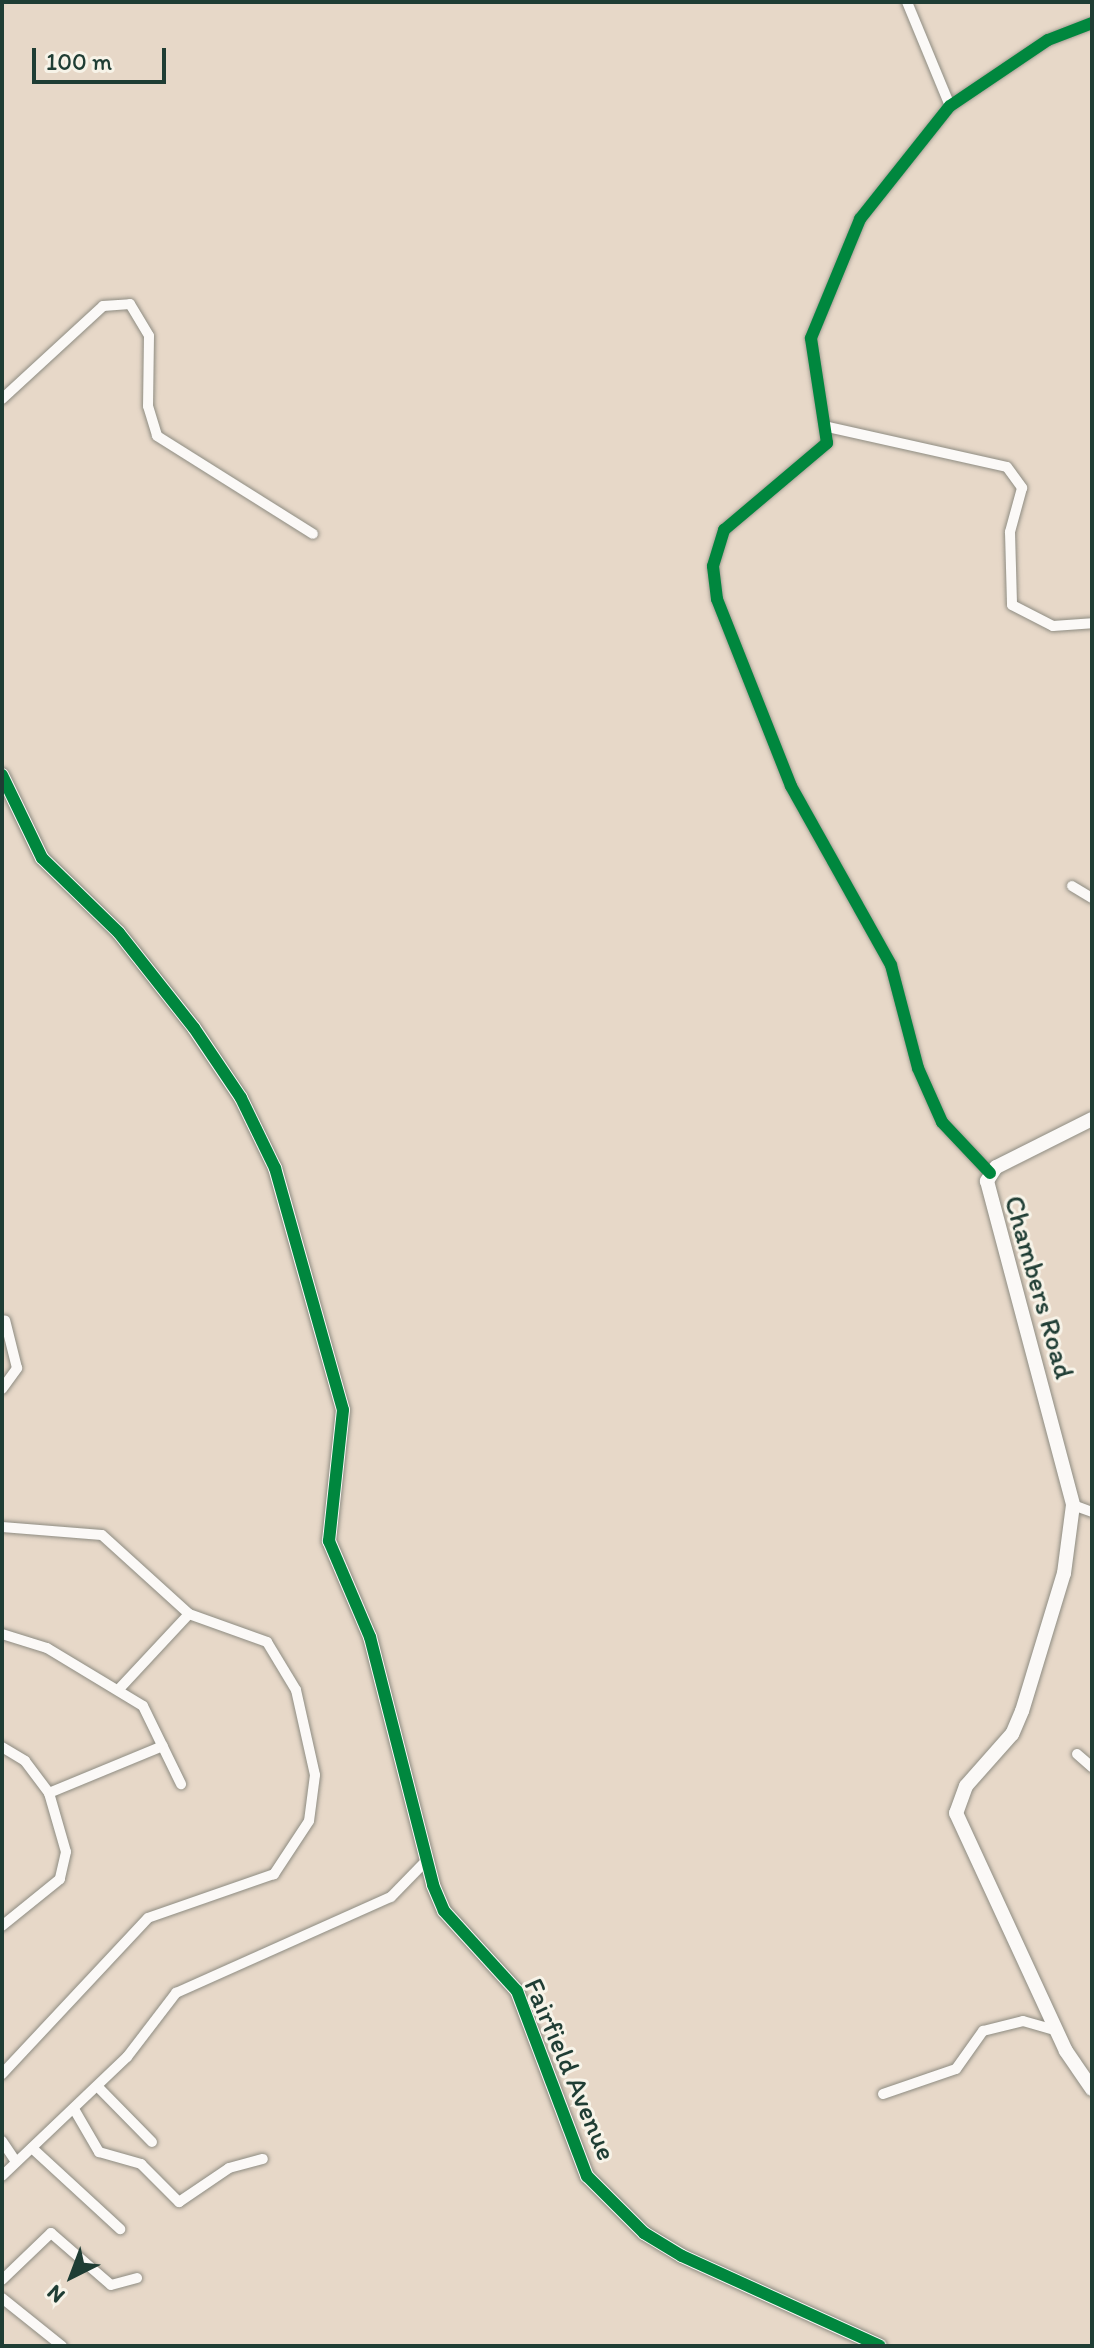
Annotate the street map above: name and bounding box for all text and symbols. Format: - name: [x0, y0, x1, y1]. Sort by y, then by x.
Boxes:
- scale bar: [36, 32, 170, 82]
- text: 100 m: [46, 47, 112, 76]
- street label: Chambers Road: [998, 1192, 1082, 1382]
- street label: Fairfield Avenue: [518, 1973, 624, 2165]
- north arrow: [32, 2236, 112, 2316]
- text: N: [41, 2279, 70, 2309]

